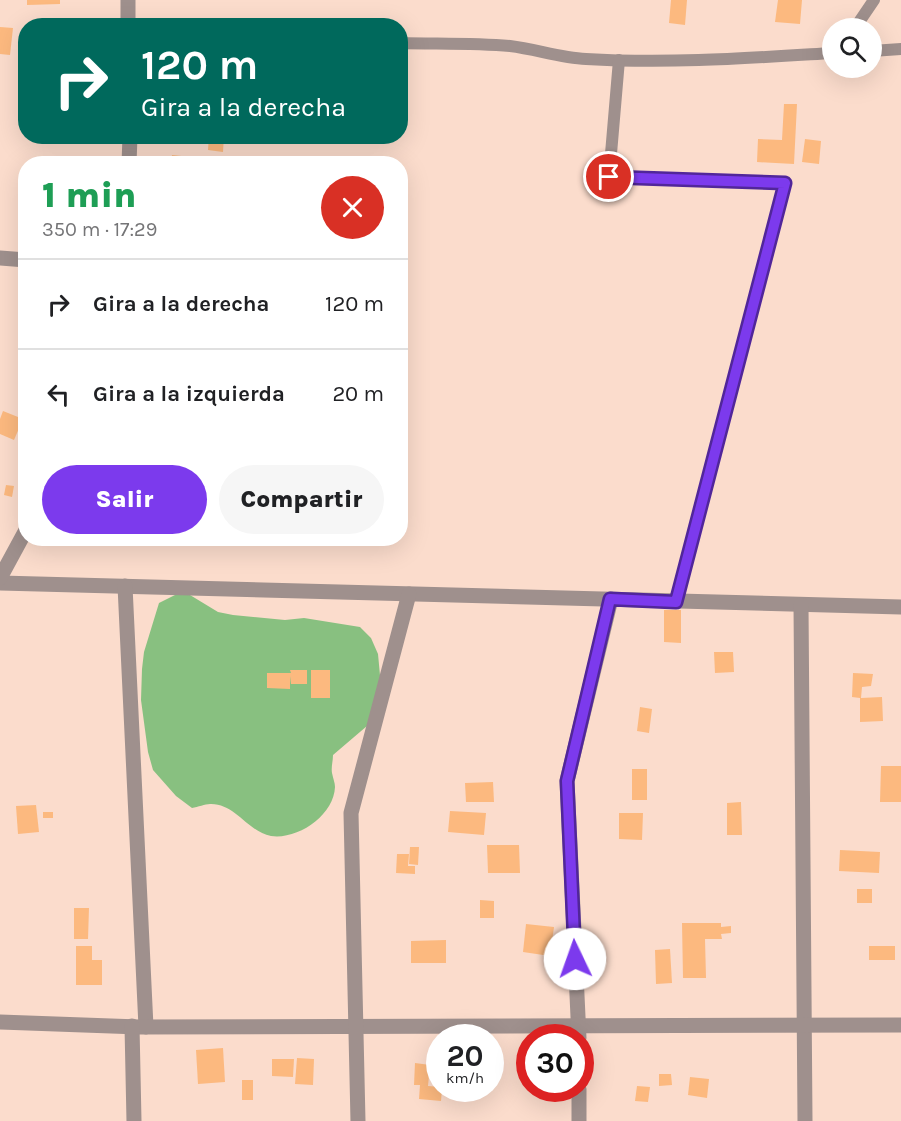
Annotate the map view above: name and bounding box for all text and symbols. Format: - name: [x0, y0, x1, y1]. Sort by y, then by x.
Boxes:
- map controls: [822, 18, 882, 78]
- button: search: [822, 18, 882, 78]
- text: 120 m: [141, 40, 258, 90]
- icon: right: [42, 42, 120, 120]
- text: Gira a la derecha: [141, 91, 346, 123]
- pin: [583, 151, 634, 202]
- icon: arrive: [592, 160, 625, 193]
- text: 1 min: [42, 174, 136, 216]
- button: close: [321, 176, 384, 239]
- text: 350 m · 17:29: [42, 218, 157, 241]
- icon: right: [42, 288, 75, 321]
- text: Gira a la derecha: [93, 291, 269, 317]
- text: 120 m: [325, 291, 384, 317]
- icon: left: [42, 378, 75, 411]
- text: Gira a la izquierda: [93, 381, 285, 407]
- text: 20 m: [332, 381, 384, 407]
- button: Salir: [42, 465, 207, 534]
- button: Compartir: [219, 465, 384, 534]
- position arrow: [543, 927, 607, 991]
- speed limit sign: 30: [516, 1024, 594, 1102]
- text: 20: [446, 1038, 484, 1074]
- text: km/h: [446, 1069, 484, 1087]

